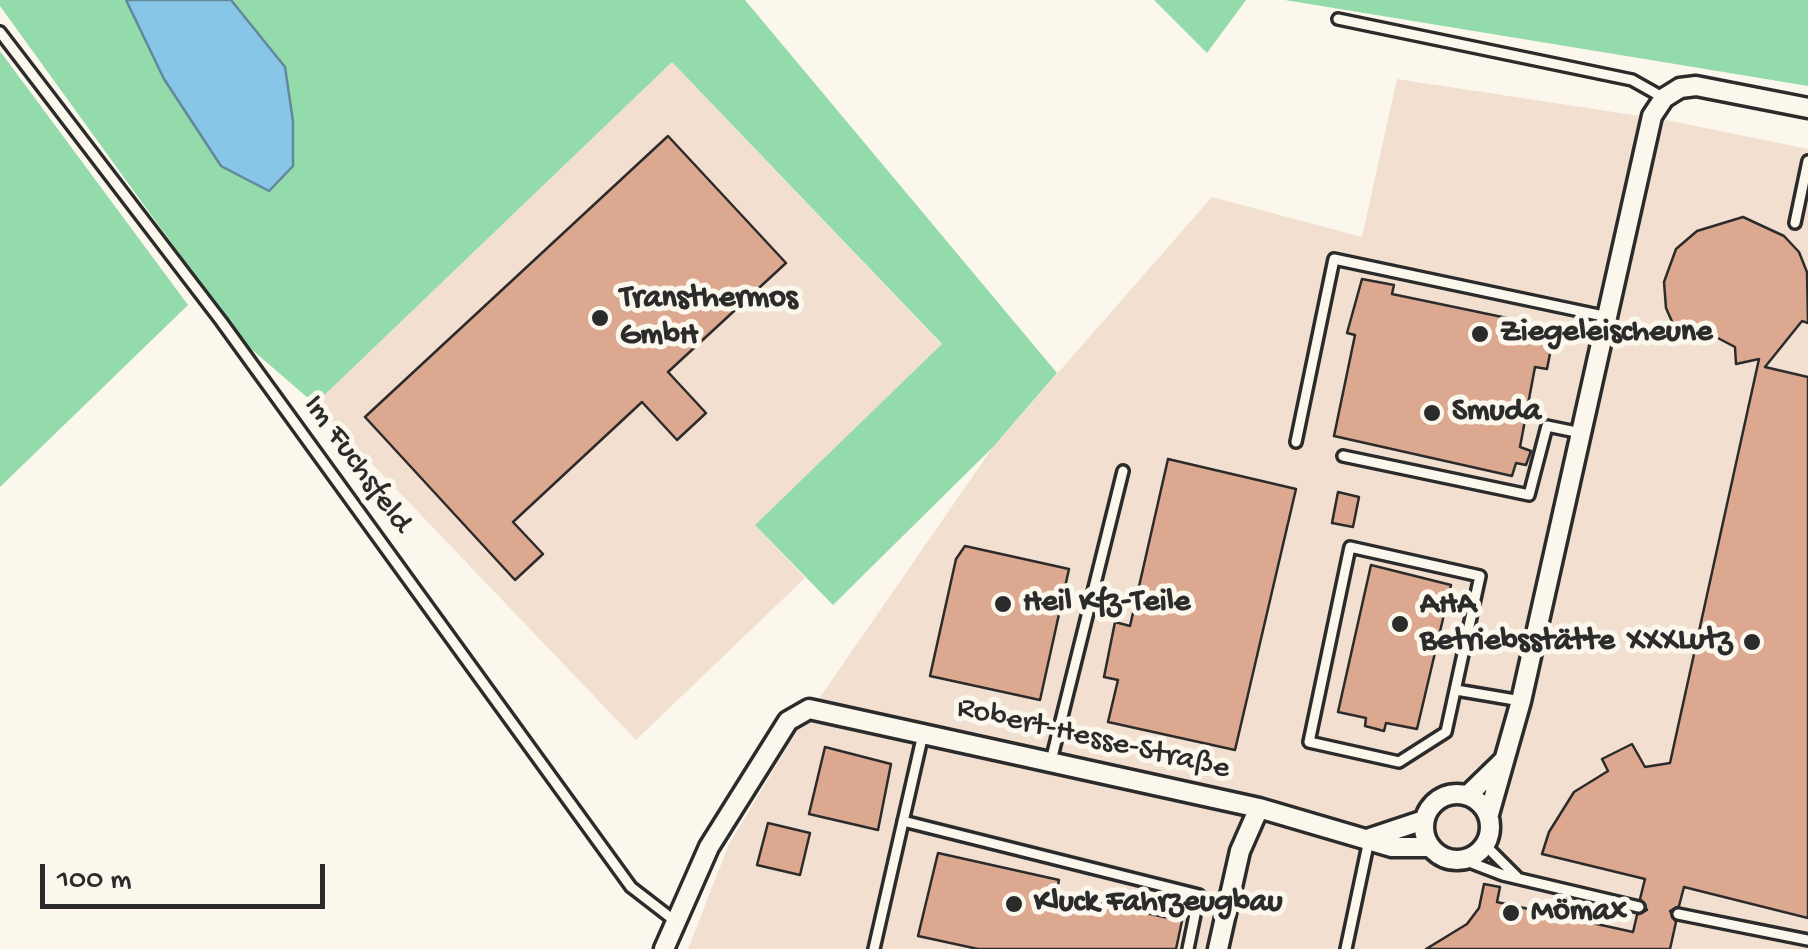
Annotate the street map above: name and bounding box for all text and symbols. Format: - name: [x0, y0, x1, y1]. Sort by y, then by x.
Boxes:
- place label: Transthermos GmbH: [620, 281, 798, 356]
- marker: Transthermos GmbH: [589, 307, 611, 329]
- place label: Ziegeleischeune: [1500, 315, 1712, 353]
- marker: Ziegeleischeune: [1469, 323, 1491, 345]
- street label: Im Fuchsfeld: [293, 388, 419, 542]
- place label: Smuda: [1452, 394, 1541, 432]
- marker: Smuda: [1421, 402, 1443, 424]
- place label: Heil Kfz-Teile: [1023, 585, 1190, 623]
- place label: AHA Betriebsstätte: [1420, 587, 1615, 662]
- marker: Heil Kfz-Teile: [992, 593, 1014, 615]
- marker: AHA Betriebsstätte: [1389, 613, 1411, 635]
- place label: XXXLutz: [1627, 623, 1732, 661]
- marker: XXXLutz: [1741, 631, 1763, 653]
- street label: Robert-Hesse-Straße: [953, 690, 1233, 790]
- scale bar: [45, 844, 330, 906]
- text: 100 m: [57, 864, 132, 899]
- place label: Kluck Fahrzeugbau: [1034, 885, 1283, 923]
- marker: Kluck Fahrzeugbau: [1003, 893, 1025, 915]
- place label: Mömax: [1531, 894, 1627, 932]
- marker: Mömax: [1500, 902, 1522, 924]

